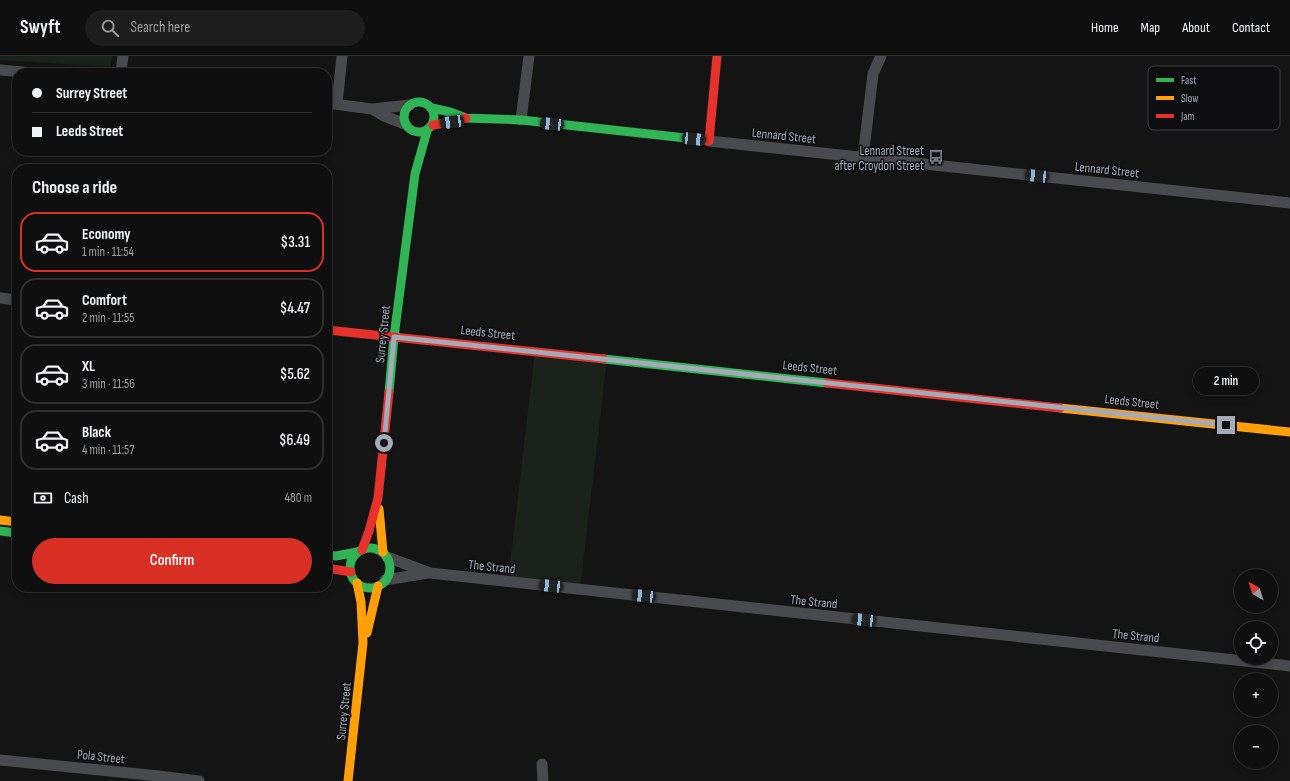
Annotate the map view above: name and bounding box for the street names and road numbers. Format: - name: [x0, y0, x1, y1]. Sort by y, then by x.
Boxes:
- street label: Lennard Street: [751, 125, 817, 147]
- street label: Lennard Street: [1074, 159, 1140, 181]
- street label: Surrey Street: [372, 304, 394, 364]
- street label: Leeds Street: [460, 322, 516, 344]
- street label: Leeds Street: [782, 357, 838, 379]
- street label: Leeds Street: [1104, 391, 1160, 413]
- street label: The Strand: [468, 557, 516, 577]
- street label: The Strand: [790, 592, 838, 612]
- street label: The Strand: [1112, 626, 1160, 646]
- street label: Surrey Street: [333, 681, 355, 741]
- street label: Pola Street: [76, 747, 126, 767]

